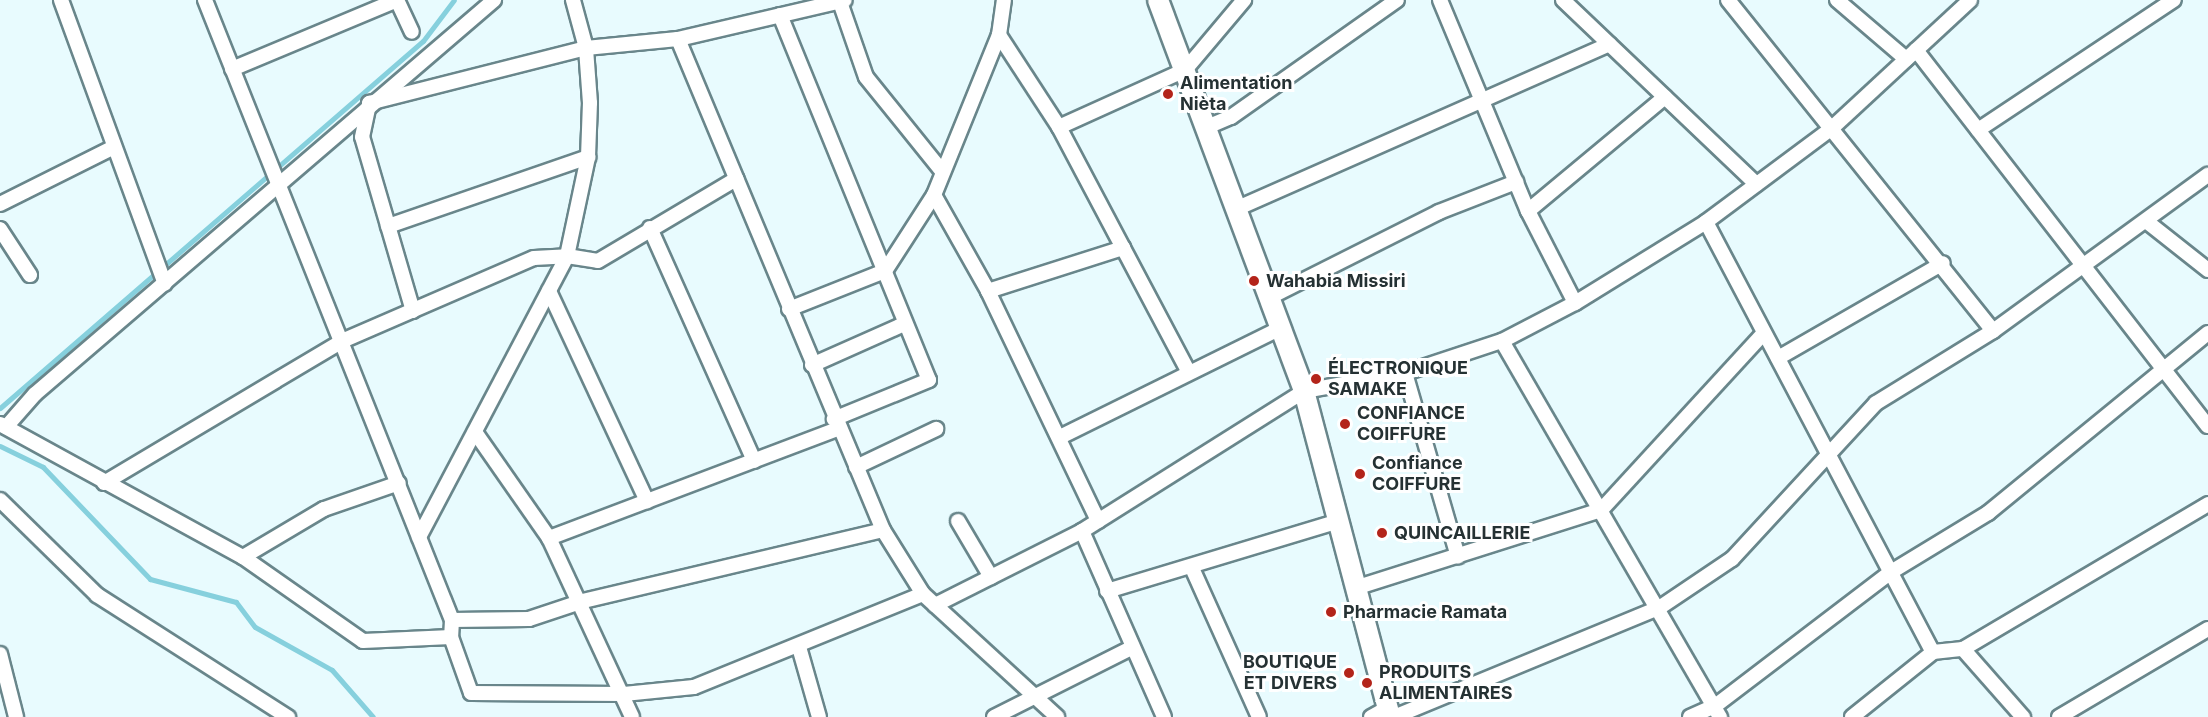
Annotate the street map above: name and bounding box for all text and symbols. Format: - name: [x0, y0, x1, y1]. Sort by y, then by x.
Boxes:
- place label: Alimentation Nièta: [1180, 73, 1292, 116]
- marker: Alimentation Nièta: [1161, 87, 1175, 101]
- place label: Wahabia Missiri: [1266, 270, 1406, 292]
- marker: Wahabia Missiri: [1247, 274, 1261, 288]
- place label: ÉLECTRONIQUE SAMAKE: [1328, 358, 1468, 400]
- marker: ÉLECTRONIQUE SAMAKE: [1309, 372, 1323, 386]
- place label: CONFIANCE COIFFURE: [1357, 403, 1465, 446]
- marker: CONFIANCE COIFFURE: [1338, 417, 1352, 431]
- place label: Confiance COIFFURE: [1372, 453, 1463, 496]
- marker: Confiance COIFFURE: [1353, 467, 1367, 481]
- place label: QUINCAILLERIE: [1394, 522, 1530, 544]
- marker: QUINCAILLERIE: [1375, 526, 1389, 540]
- place label: Pharmacie Ramata: [1343, 601, 1507, 623]
- marker: Pharmacie Ramata: [1324, 605, 1338, 619]
- place label: BOUTIQUE ET DIVERS: [1243, 652, 1337, 694]
- place label: PRODUITS ALIMENTAIRES: [1379, 662, 1513, 704]
- marker: BOUTIQUE ET DIVERS: [1342, 666, 1356, 680]
- marker: PRODUITS ALIMENTAIRES: [1360, 676, 1374, 690]

